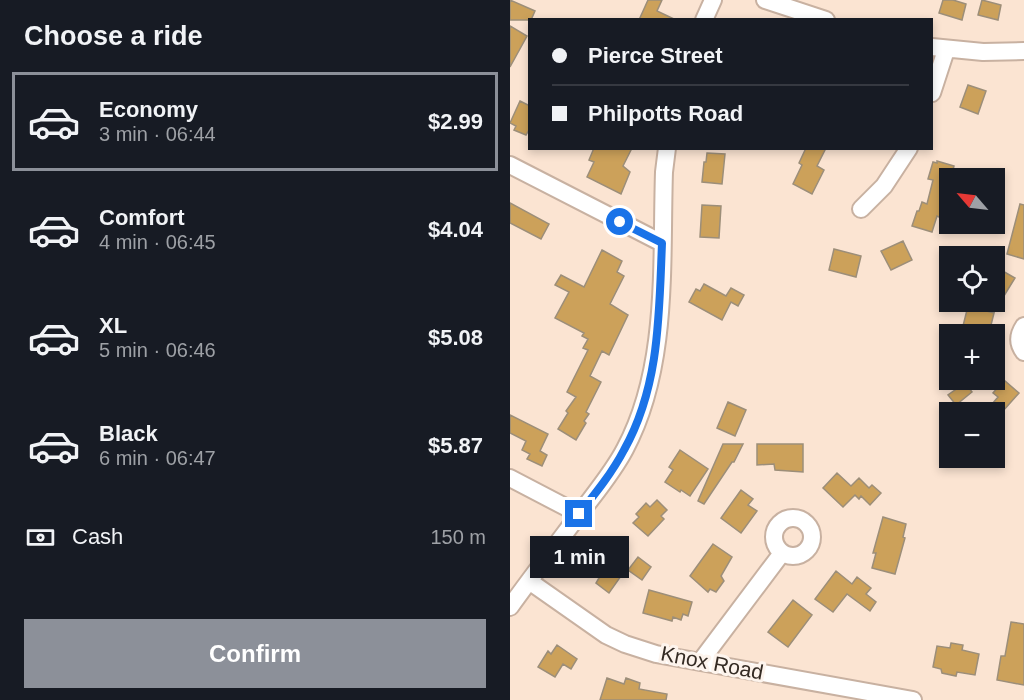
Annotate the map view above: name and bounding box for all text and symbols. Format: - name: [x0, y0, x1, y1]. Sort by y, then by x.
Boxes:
- text: Choose a ride: [24, 21, 203, 51]
- text: Pierce Street: [588, 43, 723, 68]
- icon: car: [27, 95, 81, 149]
- text: Economy: [99, 97, 198, 122]
- text: Philpotts Road: [588, 101, 743, 126]
- text: $2.99: [428, 109, 483, 134]
- text: 3 min · 06:44: [99, 123, 216, 145]
- north arrow: [939, 168, 1005, 234]
- map controls: [939, 168, 1005, 468]
- icon: car: [27, 203, 81, 257]
- text: Comfort: [99, 205, 185, 230]
- route start: [606, 208, 633, 235]
- text: $4.04: [428, 217, 483, 242]
- text: 4 min · 06:45: [99, 231, 216, 253]
- button: locate: [939, 246, 1005, 312]
- icon: car: [27, 311, 81, 365]
- text: XL: [99, 313, 127, 338]
- button: +: [939, 324, 1005, 390]
- text: $5.08: [428, 325, 483, 350]
- text: 5 min · 06:46: [99, 339, 216, 361]
- button: −: [939, 402, 1005, 468]
- icon: car: [27, 419, 81, 473]
- text: Black: [99, 421, 158, 446]
- text: $5.87: [428, 433, 483, 458]
- text: 6 min · 06:47: [99, 447, 216, 469]
- route end: [565, 500, 592, 527]
- icon: cash: [24, 521, 57, 554]
- text: Cash: [72, 524, 123, 549]
- text: 150 m: [430, 526, 486, 548]
- callout: 1 min: [530, 535, 628, 577]
- text: 1 min: [553, 546, 606, 568]
- button: Confirm: [24, 619, 486, 688]
- street label: Knox Road: [659, 641, 765, 684]

